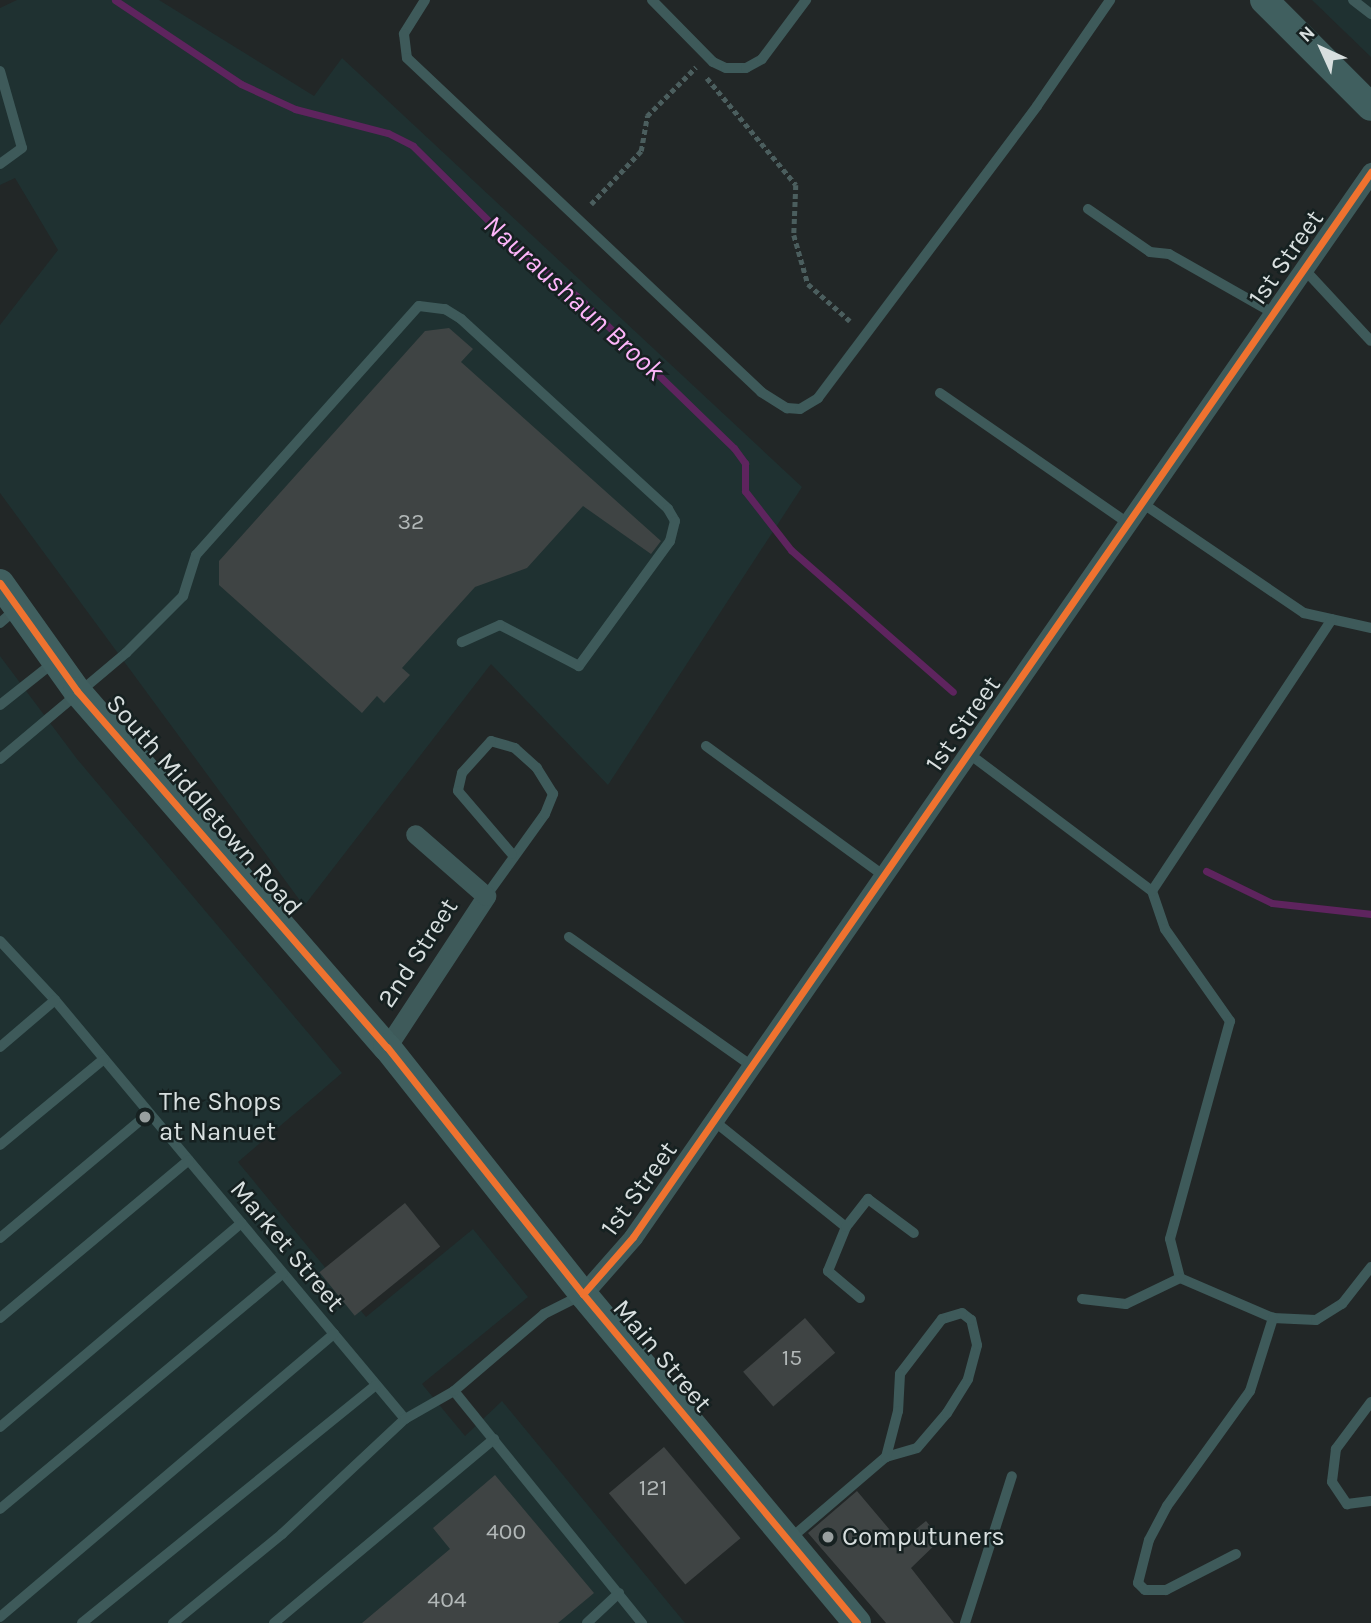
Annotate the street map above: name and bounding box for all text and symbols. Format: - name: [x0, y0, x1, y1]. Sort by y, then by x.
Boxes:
- north arrow: [1287, 14, 1357, 84]
- text: N: [1295, 22, 1320, 47]
- street label: 1st Street: [1242, 204, 1330, 312]
- water label: Nauraushaun Brook: [477, 208, 671, 388]
- house number: 32: [398, 508, 424, 536]
- street label: 1st Street: [919, 670, 1007, 778]
- street label: South Middletown Road: [99, 688, 309, 922]
- street label: 2nd Street: [371, 893, 465, 1013]
- place label: The Shops at Nanuet: [159, 1086, 282, 1148]
- marker: The Shops at Nanuet: [137, 1109, 153, 1125]
- street label: 1st Street: [594, 1136, 684, 1242]
- street label: Market Street: [223, 1174, 351, 1318]
- street label: Main Street: [606, 1293, 718, 1419]
- house number: 15: [782, 1344, 802, 1372]
- house number: 121: [639, 1474, 667, 1502]
- house number: 400: [486, 1518, 526, 1546]
- place label: Computuners: [842, 1521, 1005, 1553]
- marker: Computuners: [820, 1529, 836, 1545]
- house number: 404: [427, 1586, 467, 1614]

